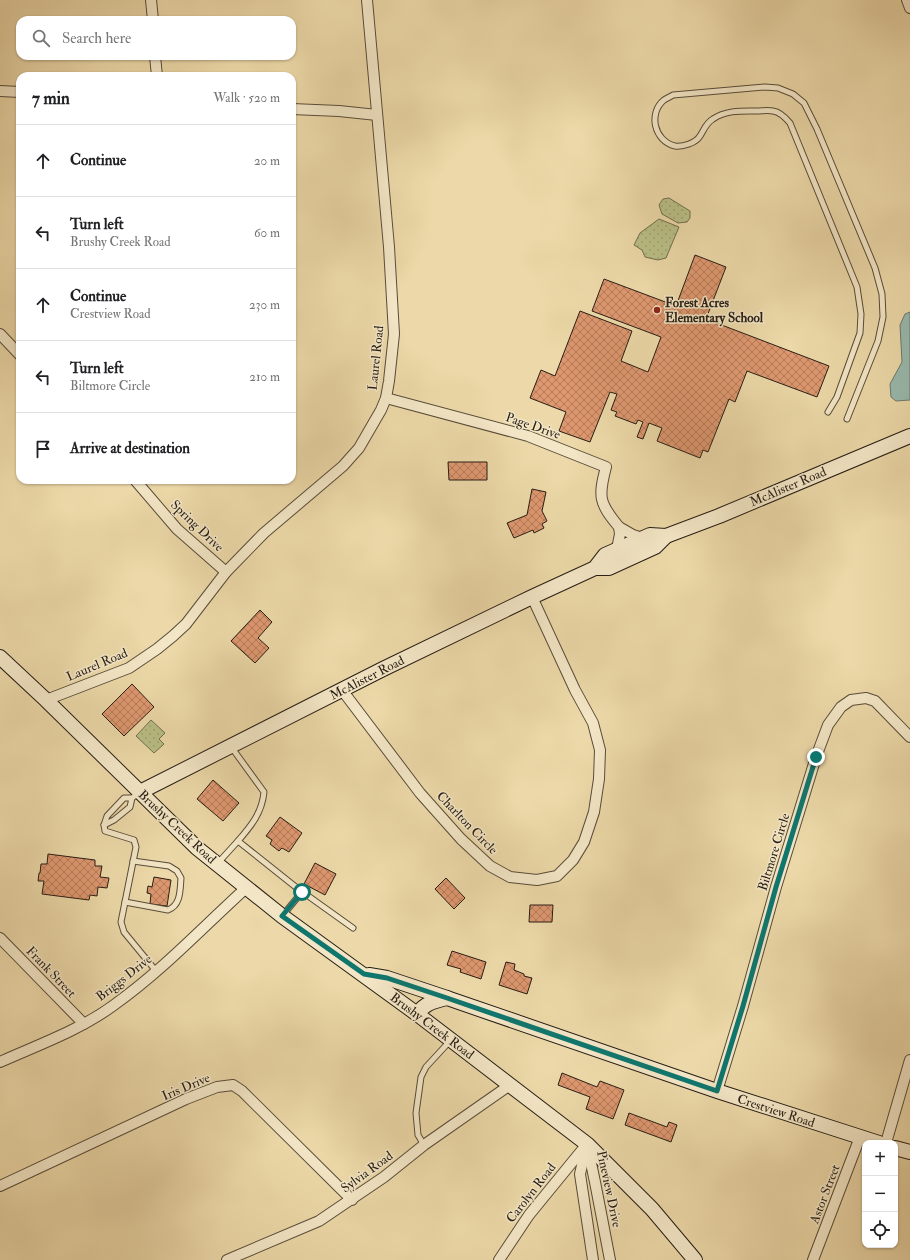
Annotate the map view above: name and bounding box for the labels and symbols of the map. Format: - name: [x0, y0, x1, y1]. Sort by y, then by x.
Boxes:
- place label: Forest Acres Elementary School: [665, 295, 764, 327]
- marker: Forest Acres Elementary School: [652, 305, 662, 315]
- street label: Laurel Road: [365, 324, 387, 391]
- street label: Page Drive: [503, 409, 563, 443]
- street label: McAlister Road: [747, 463, 829, 510]
- street label: Spring Drive: [166, 497, 227, 556]
- street label: Laurel Road: [64, 645, 131, 685]
- street label: McAlister Road: [327, 652, 407, 704]
- route end: [807, 748, 825, 766]
- street label: Brushy Creek Road: [134, 787, 220, 868]
- street label: Charlton Circle: [433, 788, 501, 858]
- street label: Biltmore Circle: [755, 811, 794, 893]
- route start: [293, 883, 311, 901]
- street label: Frank Street: [23, 943, 79, 1001]
- street label: Briggs Drive: [93, 951, 156, 1005]
- street label: Brushy Creek Road: [386, 989, 478, 1064]
- street label: Iris Drive: [160, 1070, 213, 1104]
- street label: Crestview Road: [735, 1091, 817, 1131]
- street label: Sylvia Road: [338, 1147, 397, 1197]
- street label: Pineview Drive: [593, 1149, 625, 1229]
- street label: Carolyn Road: [503, 1159, 560, 1227]
- street label: Astor Street: [806, 1162, 844, 1227]

